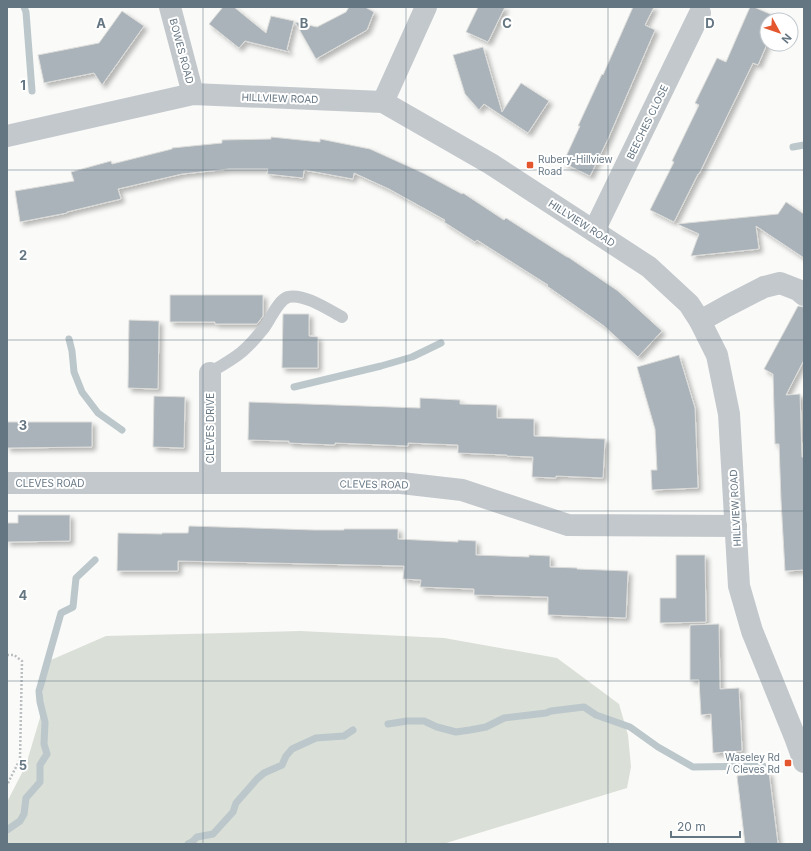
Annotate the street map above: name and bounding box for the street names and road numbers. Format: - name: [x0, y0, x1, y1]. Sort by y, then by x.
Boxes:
- street label: BOWES ROAD: [168, 17, 196, 85]
- street label: BEECHES CLOSE: [624, 83, 670, 161]
- street label: HILLVIEW ROAD: [241, 91, 319, 105]
- street label: HILLVIEW ROAD: [546, 197, 618, 249]
- street label: CLEVES DRIVE: [204, 393, 216, 463]
- street label: HILLVIEW ROAD: [727, 469, 743, 547]
- street label: CLEVES ROAD: [16, 477, 84, 489]
- street label: CLEVES ROAD: [339, 477, 409, 491]

